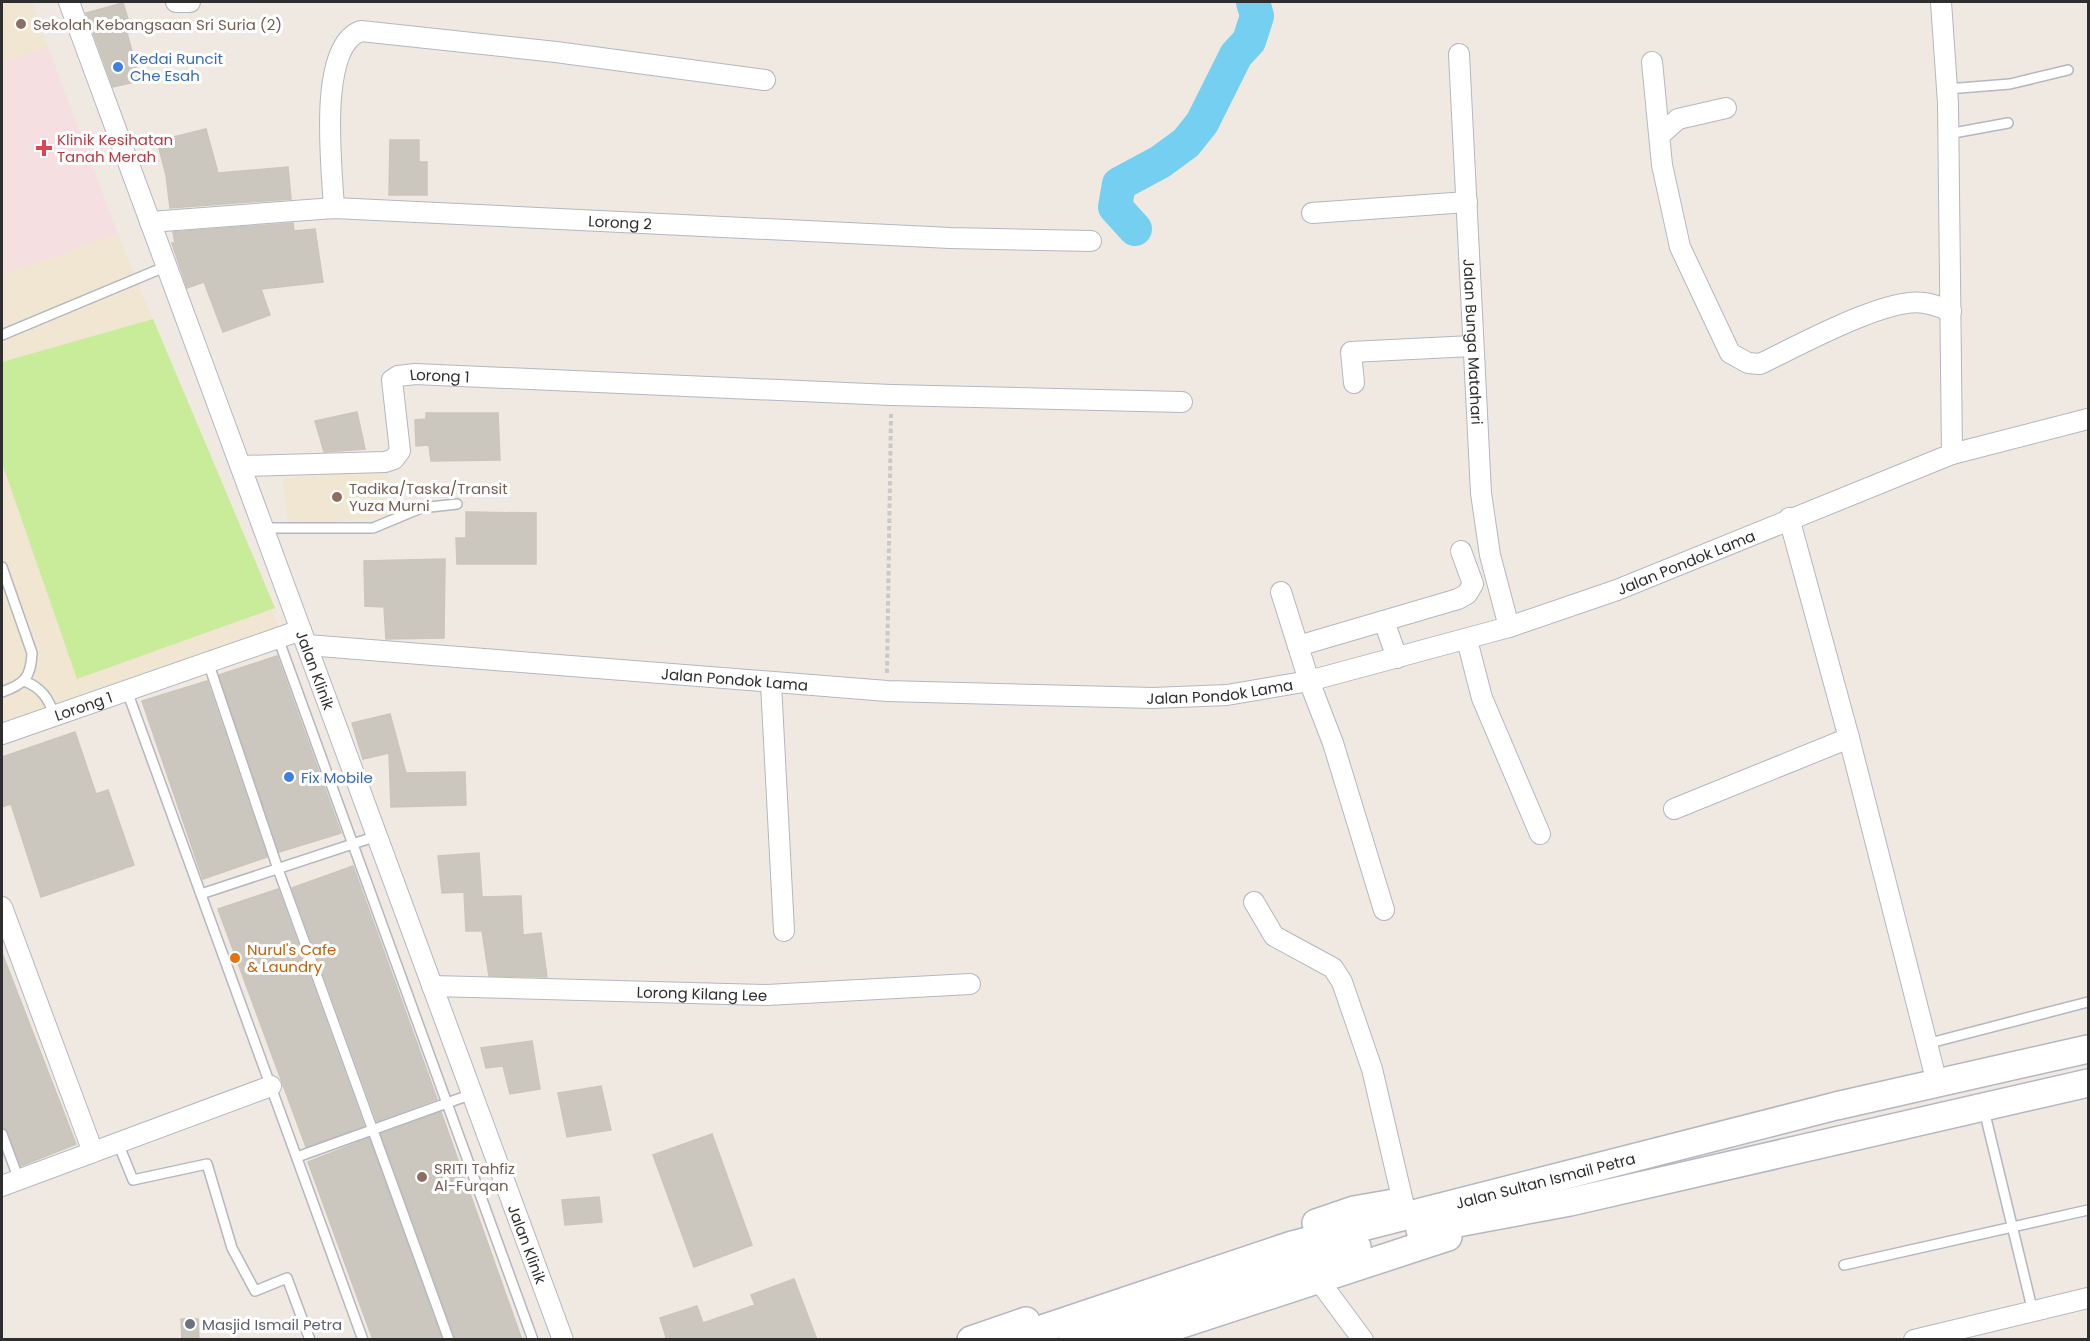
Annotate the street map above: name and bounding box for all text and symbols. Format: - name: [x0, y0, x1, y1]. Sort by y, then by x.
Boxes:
- place label: Sekolah Kebangsaan Sri Suria (2): [33, 14, 282, 35]
- marker: Sekolah Kebangsaan Sri Suria (2): [14, 17, 28, 31]
- place label: Kedai Runcit Che Esah: [130, 48, 223, 86]
- marker: Kedai Runcit Che Esah: [111, 60, 125, 74]
- place label: Klinik Kesihatan Tanah Merah: [57, 129, 173, 167]
- marker: Klinik Kesihatan Tanah Merah: [35, 139, 53, 157]
- street label: Lorong 2: [588, 210, 652, 234]
- street label: Jalan Bunga Matahari: [1459, 258, 1488, 425]
- street label: Lorong 1: [409, 363, 470, 387]
- place label: Tadika/Taska/Transit Yuza Murni: [349, 478, 508, 516]
- marker: Tadika/Taska/Transit Yuza Murni: [330, 490, 344, 504]
- street label: Jalan Pondok Lama: [1614, 525, 1758, 599]
- street label: Jalan Klinik: [291, 627, 340, 713]
- street label: Jalan Pondok Lama: [660, 663, 809, 695]
- street label: Jalan Pondok Lama: [1146, 673, 1294, 709]
- street label: Lorong 1: [51, 686, 115, 726]
- place label: Fix Mobile: [301, 767, 373, 788]
- marker: Fix Mobile: [282, 770, 296, 784]
- place label: Nurul's Cafe & Laundry: [247, 939, 336, 977]
- marker: Nurul's Cafe & Laundry: [228, 951, 242, 965]
- street label: Lorong Kilang Lee: [636, 981, 767, 1005]
- street label: Jalan Sultan Ismail Petra: [1453, 1147, 1637, 1213]
- place label: SRITI Tahfiz Al-Furqan: [434, 1158, 515, 1196]
- marker: SRITI Tahfiz Al-Furqan: [415, 1170, 429, 1184]
- street label: Jalan Klinik: [503, 1201, 552, 1287]
- place label: Masjid Ismail Petra: [202, 1314, 342, 1335]
- marker: Masjid Ismail Petra: [183, 1317, 197, 1331]

